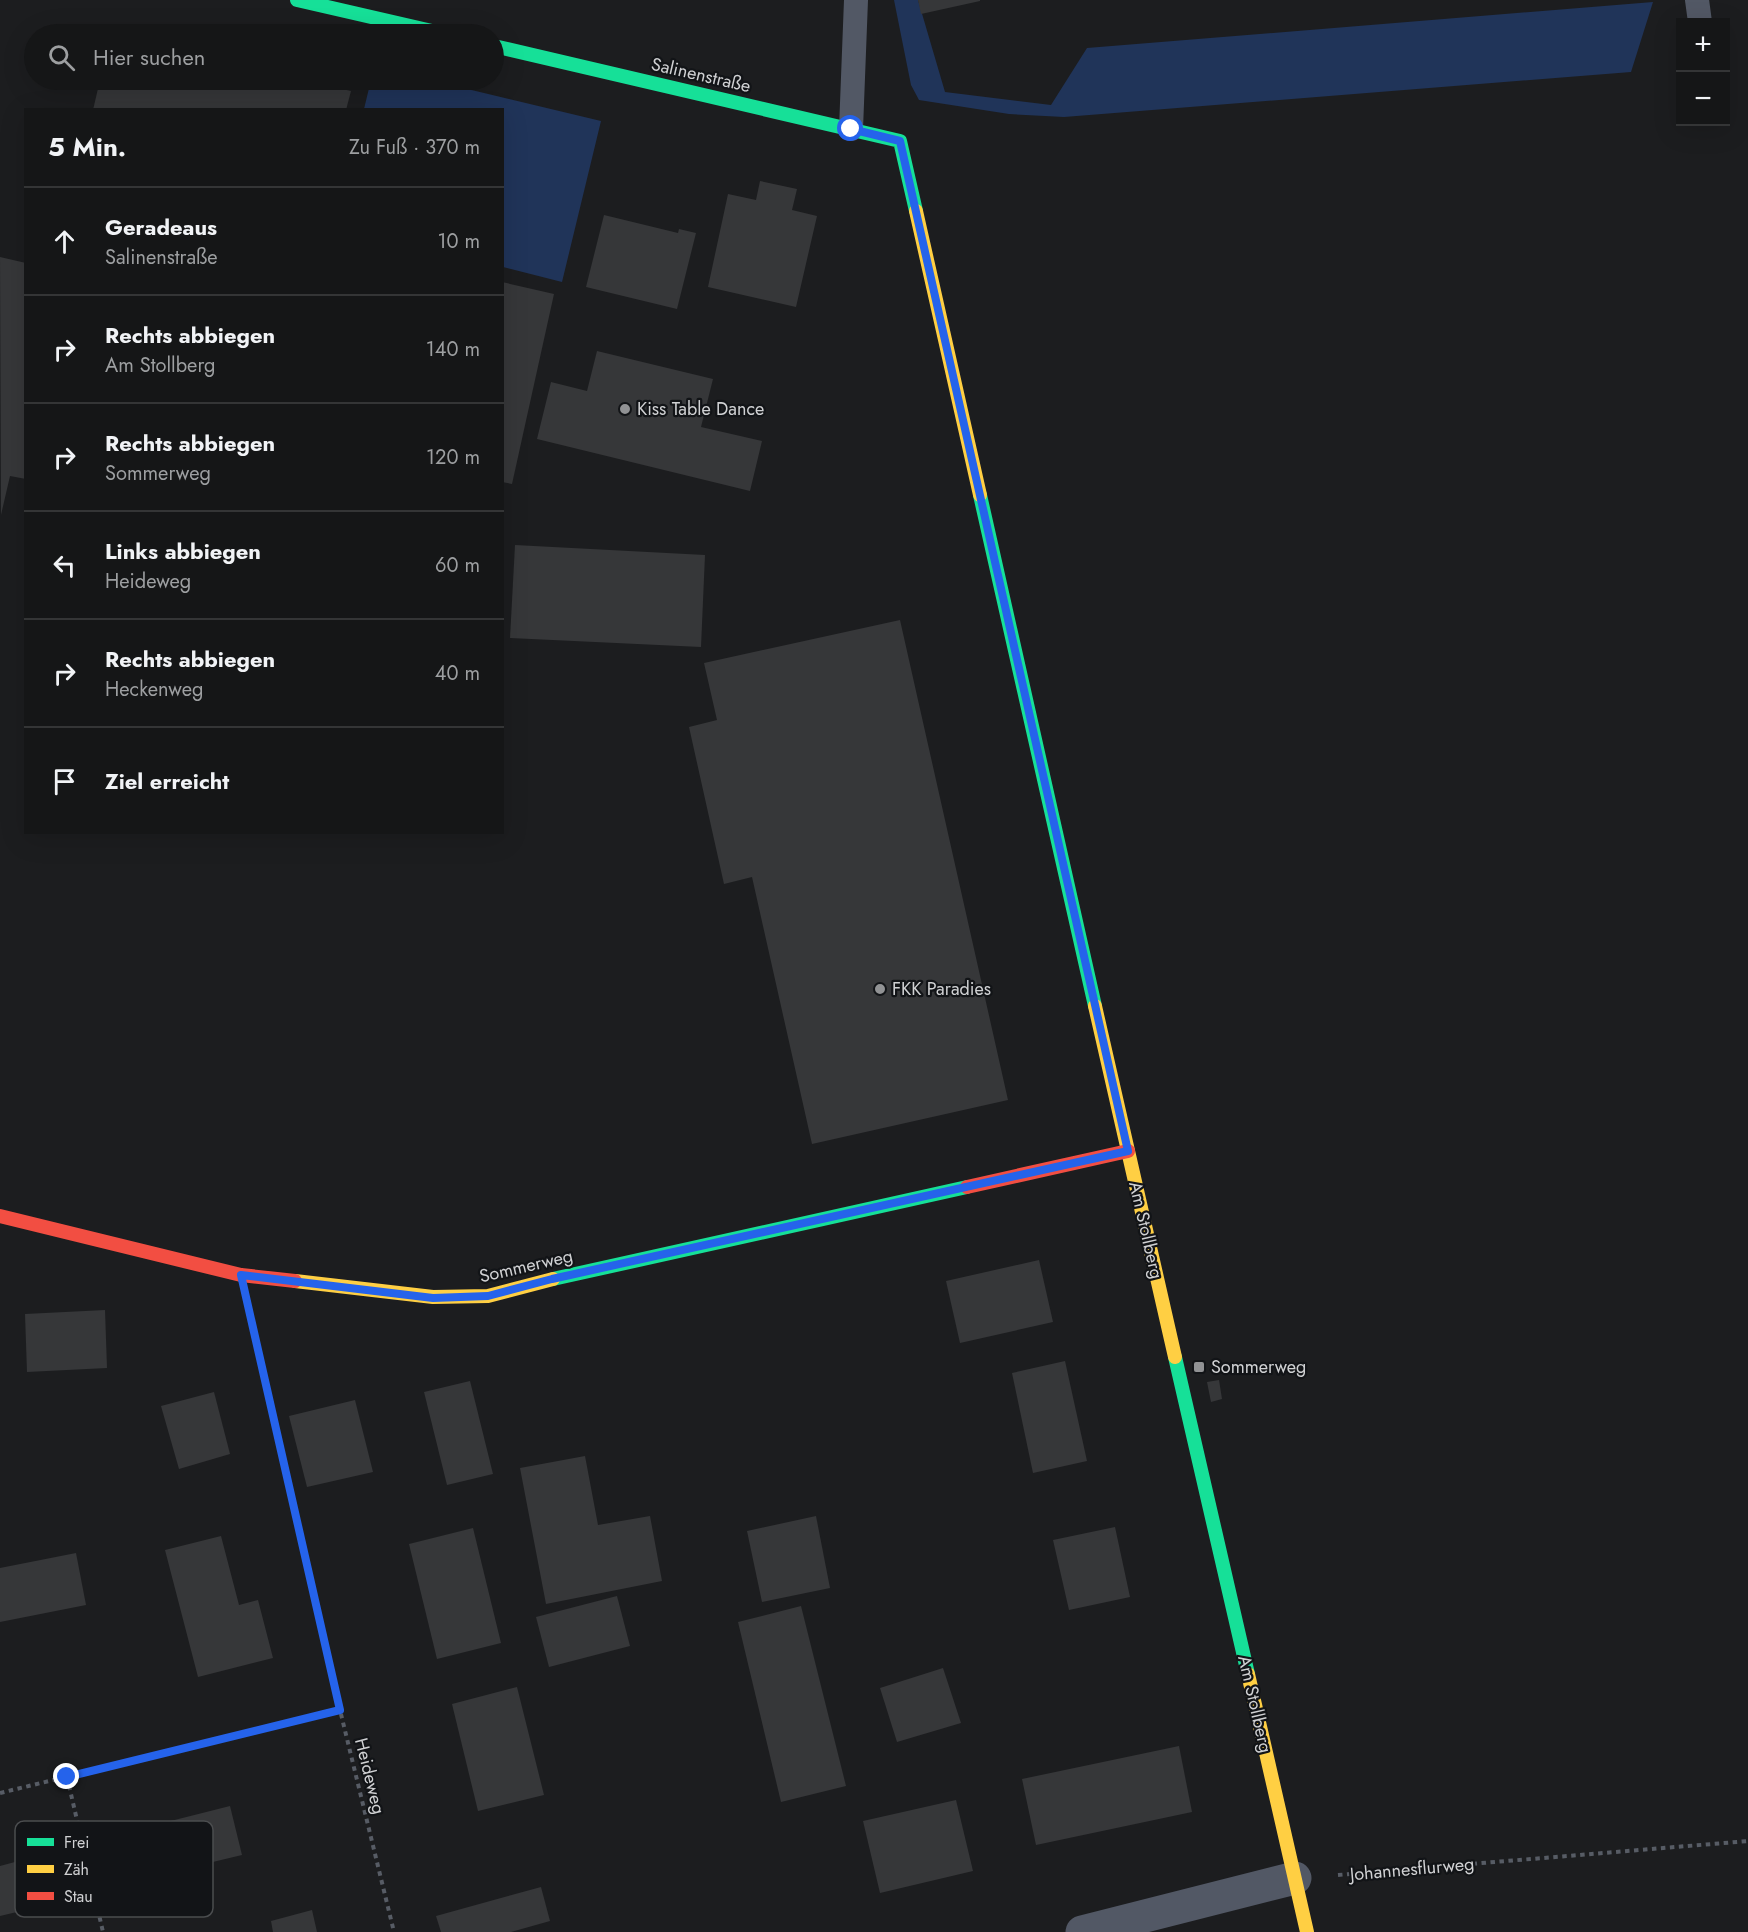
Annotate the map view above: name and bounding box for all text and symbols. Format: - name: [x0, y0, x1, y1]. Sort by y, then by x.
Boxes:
- map controls: [1676, 18, 1730, 126]
- button: +: [1676, 18, 1730, 72]
- search box: [24, 24, 504, 90]
- icon: search: [45, 41, 78, 74]
- text: Hier suchen: [93, 41, 205, 73]
- street label: Salinenstraße: [649, 51, 753, 99]
- button: −: [1676, 72, 1730, 126]
- route start: [837, 115, 863, 141]
- text: 5 Min.: [48, 128, 126, 166]
- text: Zu Fuß · 370 m: [349, 133, 480, 162]
- text: Geradeaus: [105, 211, 217, 243]
- icon: ahead: [48, 225, 81, 258]
- text: 10 m: [437, 227, 480, 256]
- text: Salinenstraße: [105, 243, 218, 272]
- text: Rechts abbiegen: [105, 319, 275, 351]
- icon: right: [48, 333, 81, 366]
- text: 140 m: [426, 335, 480, 364]
- text: Am Stollberg: [105, 351, 215, 380]
- place label: Kiss Table Dance: [637, 396, 764, 422]
- marker: Kiss Table Dance: [618, 402, 632, 416]
- text: Rechts abbiegen: [105, 427, 275, 459]
- icon: right: [48, 441, 81, 474]
- text: 120 m: [426, 443, 480, 472]
- text: Sommerweg: [105, 459, 211, 488]
- text: Links abbiegen: [105, 535, 261, 567]
- icon: left: [48, 549, 81, 582]
- text: 60 m: [435, 551, 480, 580]
- text: Heideweg: [105, 567, 191, 596]
- text: Rechts abbiegen: [105, 643, 275, 675]
- icon: right: [48, 657, 81, 690]
- text: 40 m: [435, 659, 480, 688]
- text: Heckenweg: [105, 675, 203, 704]
- icon: arrive: [48, 765, 81, 798]
- text: Ziel erreicht: [105, 765, 229, 797]
- place label: FKK Paradies: [892, 976, 991, 1002]
- marker: FKK Paradies: [873, 982, 887, 996]
- street label: Am Stollberg: [1122, 1179, 1170, 1281]
- street label: Sommerweg: [477, 1243, 575, 1289]
- place label: Sommerweg: [1211, 1354, 1306, 1380]
- marker: Sommerweg: [1192, 1360, 1206, 1374]
- street label: Am Stollberg: [1231, 1653, 1279, 1755]
- street label: Heideweg: [348, 1735, 392, 1817]
- route end: [53, 1763, 79, 1789]
- legend: [15, 1821, 213, 1917]
- text: Frei: [64, 1831, 89, 1854]
- street label: Johannesflurweg: [1347, 1851, 1475, 1888]
- text: Zäh: [64, 1858, 89, 1881]
- text: Stau: [64, 1885, 93, 1908]

